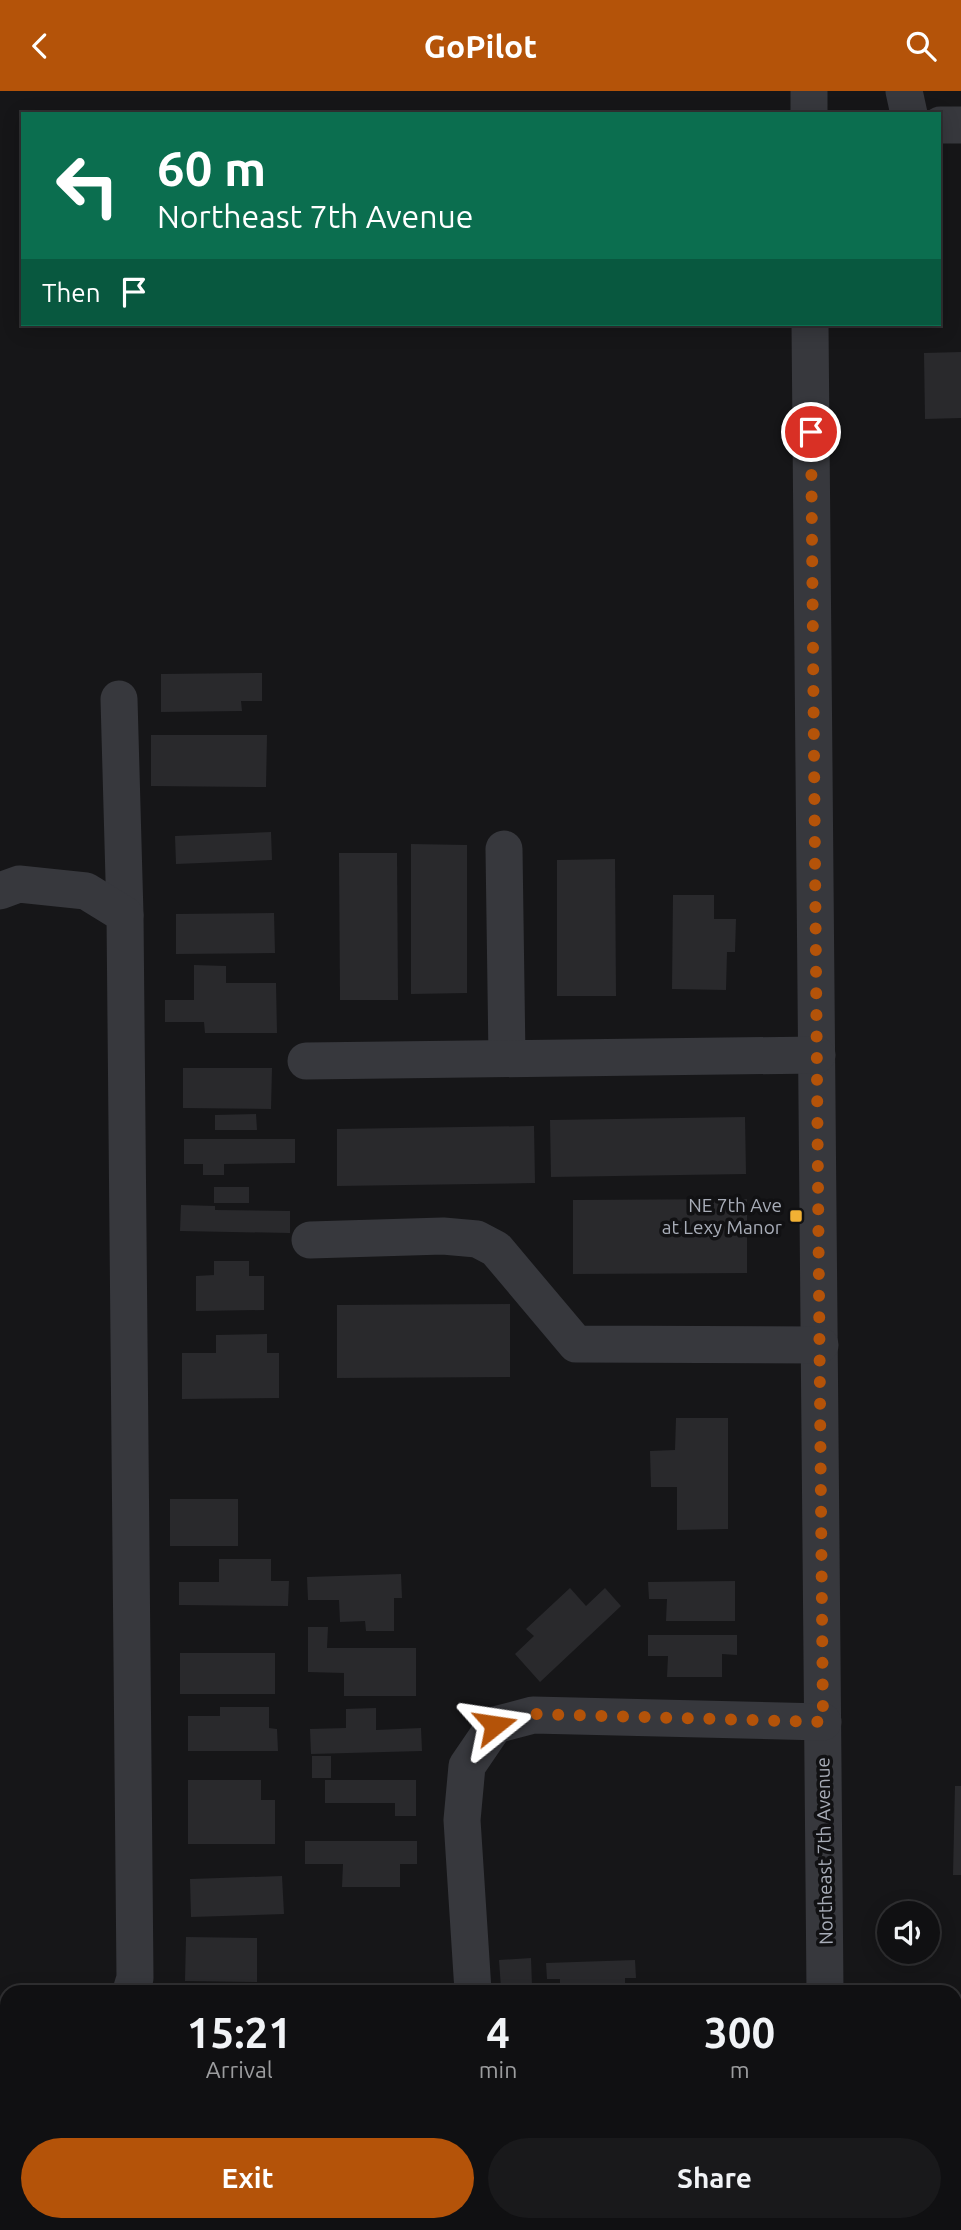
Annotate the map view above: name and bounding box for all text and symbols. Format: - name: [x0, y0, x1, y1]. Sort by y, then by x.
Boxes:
- icon: back: [21, 27, 59, 65]
- icon: search: [902, 27, 940, 65]
- text: GoPilot: [424, 28, 537, 64]
- icon: left: [42, 140, 133, 231]
- text: 60 m: [157, 140, 266, 195]
- text: Northeast 7th Avenue: [157, 198, 473, 234]
- icon: arrive: [115, 273, 153, 311]
- text: Then: [42, 278, 101, 307]
- pin: [781, 402, 841, 462]
- icon: arrive: [792, 413, 830, 451]
- place label: NE 7th Ave at Lexy Manor: [662, 1194, 782, 1238]
- marker: NE 7th Ave at Lexy Manor: [788, 1208, 804, 1224]
- position arrow: [458, 1688, 532, 1762]
- street label: Northeast 7th Avenue: [811, 1757, 837, 1945]
- map controls: [877, 1901, 940, 1964]
- button: sound: [877, 1901, 940, 1964]
- text: 15:21: [187, 2009, 292, 2056]
- text: 4: [486, 2009, 510, 2056]
- text: 300: [704, 2009, 775, 2056]
- text: Arrival: [206, 2057, 273, 2082]
- text: min: [479, 2057, 517, 2082]
- text: m: [730, 2057, 750, 2082]
- button: Exit: [21, 2138, 474, 2218]
- button: Share: [488, 2138, 941, 2218]

